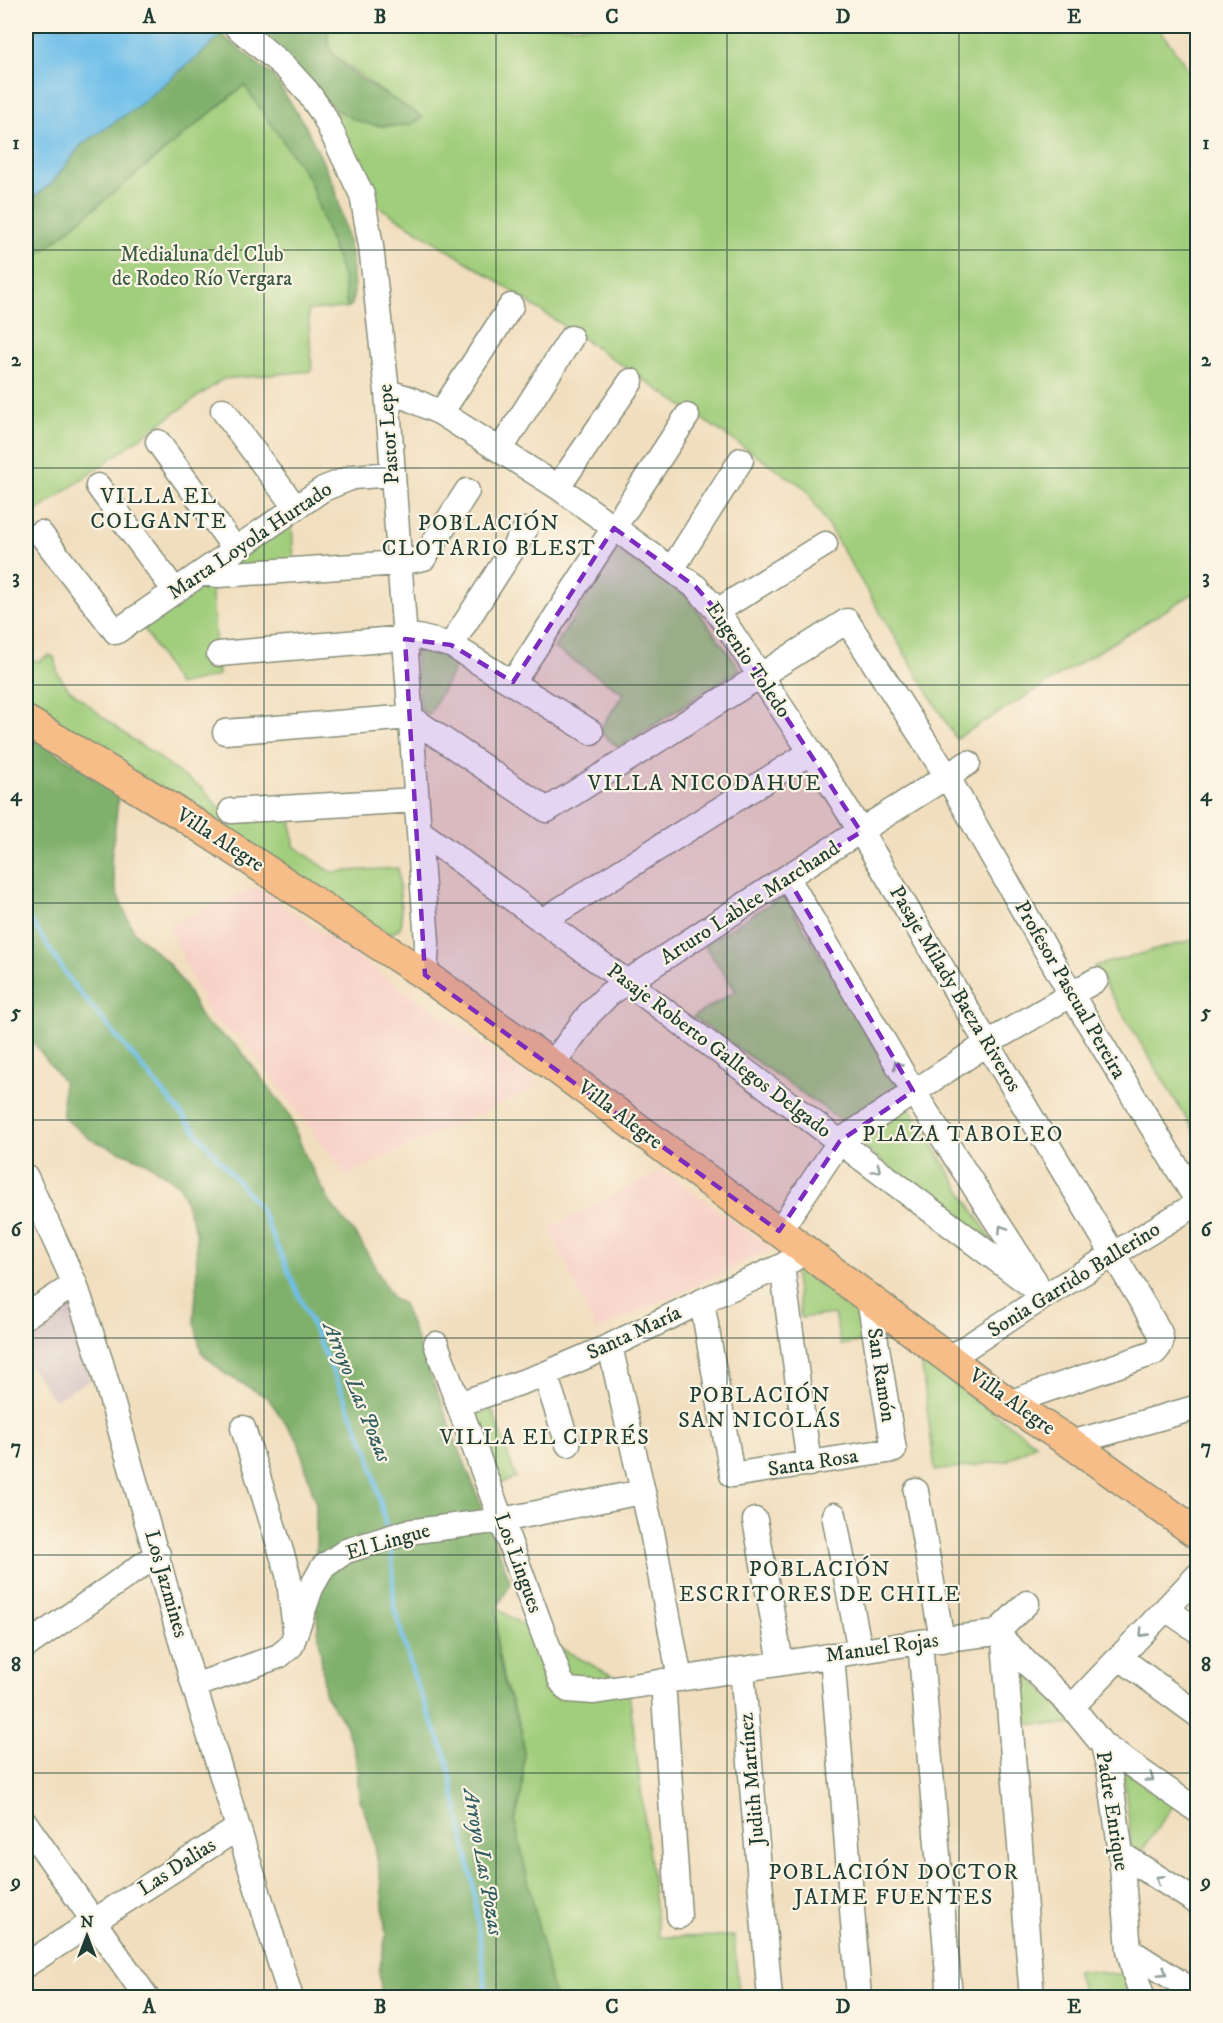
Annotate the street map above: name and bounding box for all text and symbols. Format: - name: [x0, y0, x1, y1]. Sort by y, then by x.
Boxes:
- text: A: [142, 5, 157, 30]
- text: B: [374, 5, 386, 30]
- text: C: [605, 5, 619, 30]
- text: D: [836, 5, 851, 30]
- text: E: [1067, 5, 1081, 30]
- text: 1: [12, 131, 20, 156]
- text: 1: [1202, 131, 1210, 156]
- park label: Medialuna del Club de Rodeo Río Vergara: [112, 242, 292, 292]
- text: 2: [11, 348, 22, 373]
- text: 2: [1201, 348, 1212, 373]
- street label: Pastor Lepe: [373, 383, 405, 485]
- street label: Marta Loyola Hurtado: [163, 476, 337, 606]
- district label: VILLA EL COLGANTE: [90, 483, 228, 535]
- district label: POBLACIÓN CLOTARIO BLEST: [382, 509, 596, 562]
- text: 3: [12, 565, 20, 590]
- text: 3: [1202, 565, 1210, 590]
- street label: Eugenio Toledo: [700, 597, 796, 723]
- district label: VILLA NICODAHUE: [587, 770, 822, 797]
- text: 4: [10, 783, 23, 808]
- text: 4: [1200, 783, 1213, 808]
- street label: Villa Alegre: [170, 801, 269, 878]
- street label: Arturo Lablee Marchand: [655, 835, 845, 971]
- street label: Pasaje Milady Baeza Riveros: [883, 881, 1027, 1097]
- street label: Profesor Pascual Pereira: [1008, 896, 1132, 1084]
- street label: Pasaje Roberto Gallegos Delgado: [602, 958, 836, 1144]
- text: 5: [10, 1000, 21, 1025]
- text: 5: [1200, 1000, 1211, 1025]
- one-way arrow: [893, 1061, 905, 1071]
- street label: Villa Alegre: [572, 1074, 668, 1156]
- district label: PLAZA TABOLEO: [862, 1121, 1064, 1148]
- one-way arrow: [870, 1161, 881, 1172]
- street label: Sonia Garrido Ballerino: [983, 1216, 1165, 1344]
- text: 6: [11, 1218, 23, 1243]
- text: 6: [1201, 1218, 1213, 1243]
- one-way arrow: [998, 1225, 1009, 1236]
- street label: Santa María: [583, 1300, 685, 1366]
- water label: Arroyo Las Pozas: [315, 1315, 398, 1467]
- street label: San Ramón: [861, 1326, 901, 1424]
- street label: Villa Alegre: [963, 1362, 1061, 1441]
- district label: POBLACIÓN SAN NICOLÁS: [678, 1381, 842, 1434]
- district label: VILLA EL CIPRÉS: [439, 1424, 650, 1451]
- text: 7: [11, 1435, 21, 1460]
- text: 7: [1201, 1435, 1211, 1460]
- street label: Santa Rosa: [766, 1443, 860, 1483]
- street label: Los Lingues: [488, 1509, 548, 1617]
- street label: El Lingue: [343, 1518, 433, 1566]
- street label: Los Jazmines: [138, 1527, 194, 1641]
- district label: POBLACIÓN ESCRITORES DE CHILE: [679, 1555, 961, 1608]
- one-way arrow: [1139, 1625, 1150, 1636]
- street label: Manuel Rojas: [824, 1627, 940, 1669]
- text: 8: [11, 1653, 21, 1678]
- text: 8: [1201, 1653, 1211, 1678]
- street label: Judith Martínez: [733, 1712, 771, 1848]
- street label: Padre Enrique: [1090, 1749, 1134, 1873]
- one-way arrow: [1144, 1771, 1155, 1782]
- water label: Arroyo Las Pozas: [456, 1783, 509, 1939]
- street label: Las Dalias: [133, 1832, 221, 1902]
- district label: POBLACIÓN DOCTOR JAIME FUENTES: [769, 1858, 1019, 1911]
- text: 9: [9, 1870, 21, 1895]
- text: 9: [1199, 1870, 1211, 1895]
- one-way arrow: [1155, 1874, 1165, 1886]
- north arrow: [57, 1906, 117, 1966]
- text: N: [80, 1912, 94, 1932]
- one-way arrow: [1156, 1965, 1167, 1976]
- text: A: [142, 1995, 157, 2020]
- text: B: [374, 1995, 386, 2020]
- text: C: [605, 1995, 619, 2020]
- text: D: [836, 1995, 851, 2020]
- text: E: [1067, 1995, 1081, 2020]

